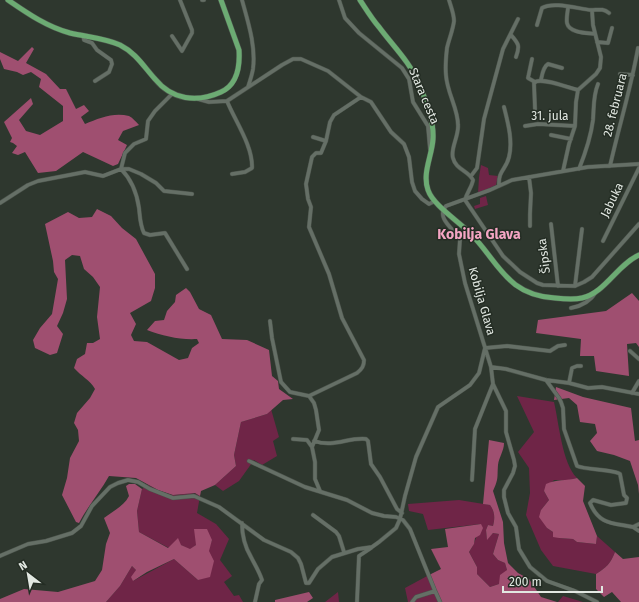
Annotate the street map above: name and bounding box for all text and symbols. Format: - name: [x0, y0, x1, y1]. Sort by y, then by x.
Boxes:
- street label: Stara cesta: [406, 66, 442, 126]
- street label: 28. februara: [600, 72, 630, 138]
- street label: 31. jula: [531, 109, 569, 123]
- street label: Jabuka: [598, 180, 626, 220]
- district label: Kobilja Glava: [437, 226, 521, 243]
- street label: Šipska: [534, 238, 553, 274]
- street label: Kobilja Glava: [466, 265, 498, 337]
- north arrow: [8, 554, 48, 594]
- text: N: [17, 558, 30, 573]
- scale bar: [503, 568, 602, 594]
- text: 200 m: [509, 575, 542, 589]

